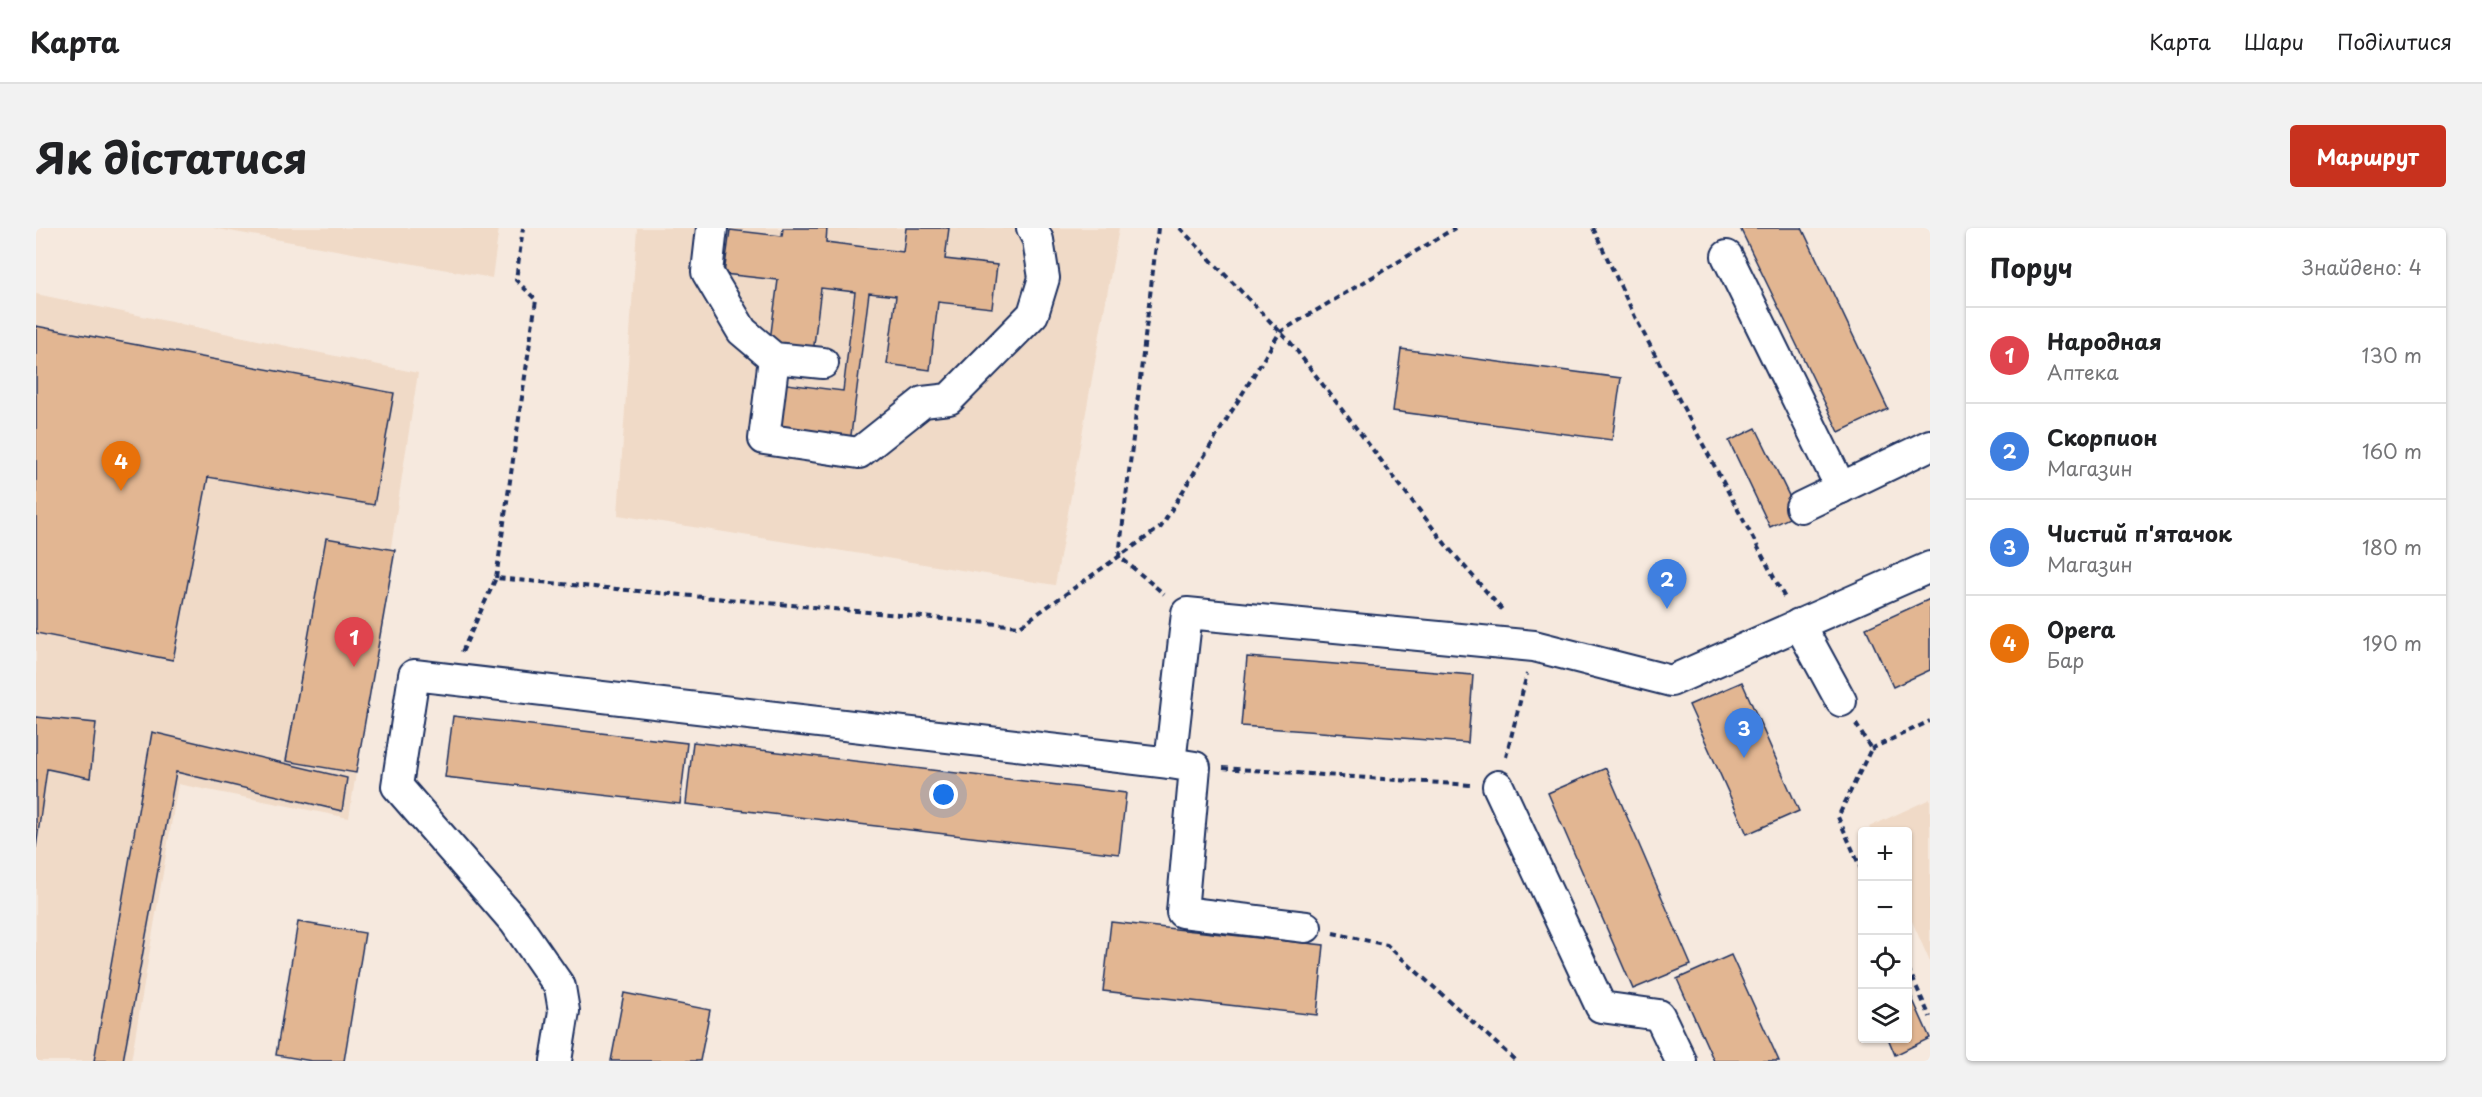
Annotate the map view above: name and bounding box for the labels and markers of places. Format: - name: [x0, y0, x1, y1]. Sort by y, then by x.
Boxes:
- pin: 4: [102, 442, 140, 491]
- pin: 2: [1648, 560, 1686, 609]
- pin: 1: [334, 618, 374, 667]
- pin: 3: [1724, 708, 1764, 758]

